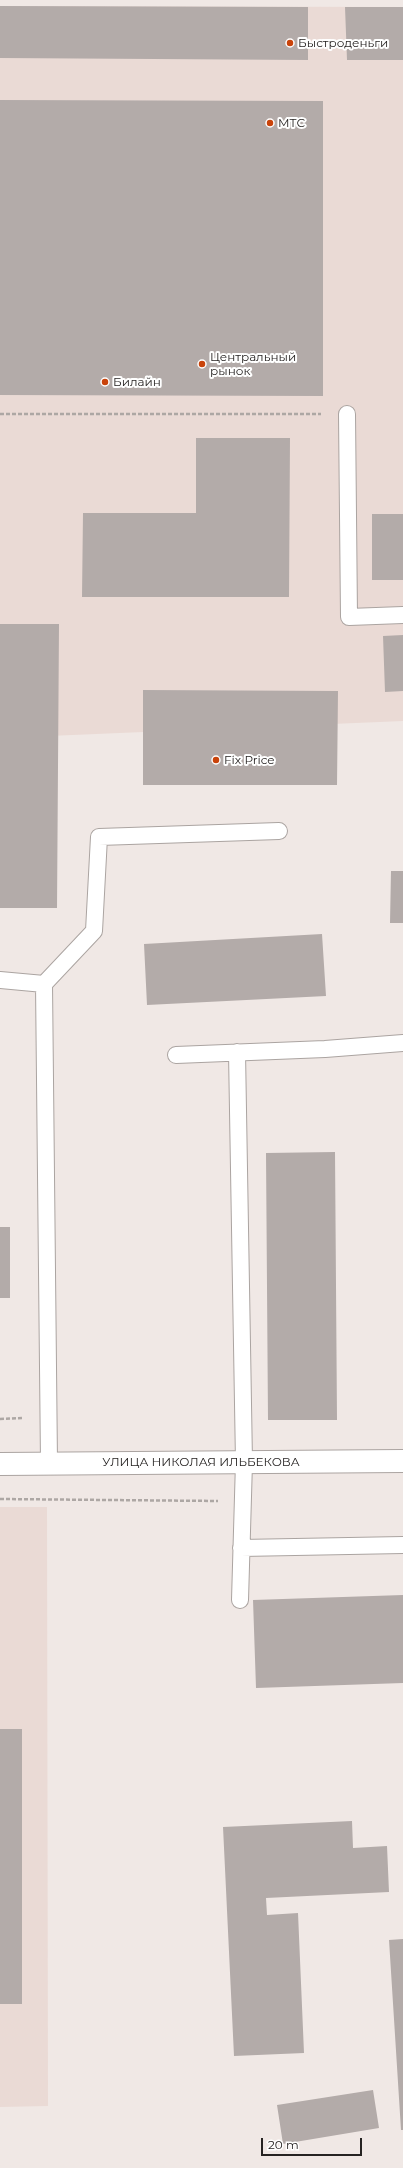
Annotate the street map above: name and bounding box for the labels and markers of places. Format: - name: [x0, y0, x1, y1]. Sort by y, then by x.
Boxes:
- place label: Быстроденьги: [298, 36, 388, 50]
- marker: Быстроденьги: [285, 38, 295, 48]
- place label: МТС: [278, 116, 305, 130]
- marker: МТС: [265, 118, 275, 128]
- place label: Центральный рынок: [210, 350, 296, 378]
- marker: Центральный рынок: [197, 359, 207, 369]
- place label: Билайн: [113, 375, 161, 389]
- marker: Билайн: [100, 377, 110, 387]
- place label: Fix Price: [224, 753, 275, 767]
- marker: Fix Price: [211, 755, 221, 765]

